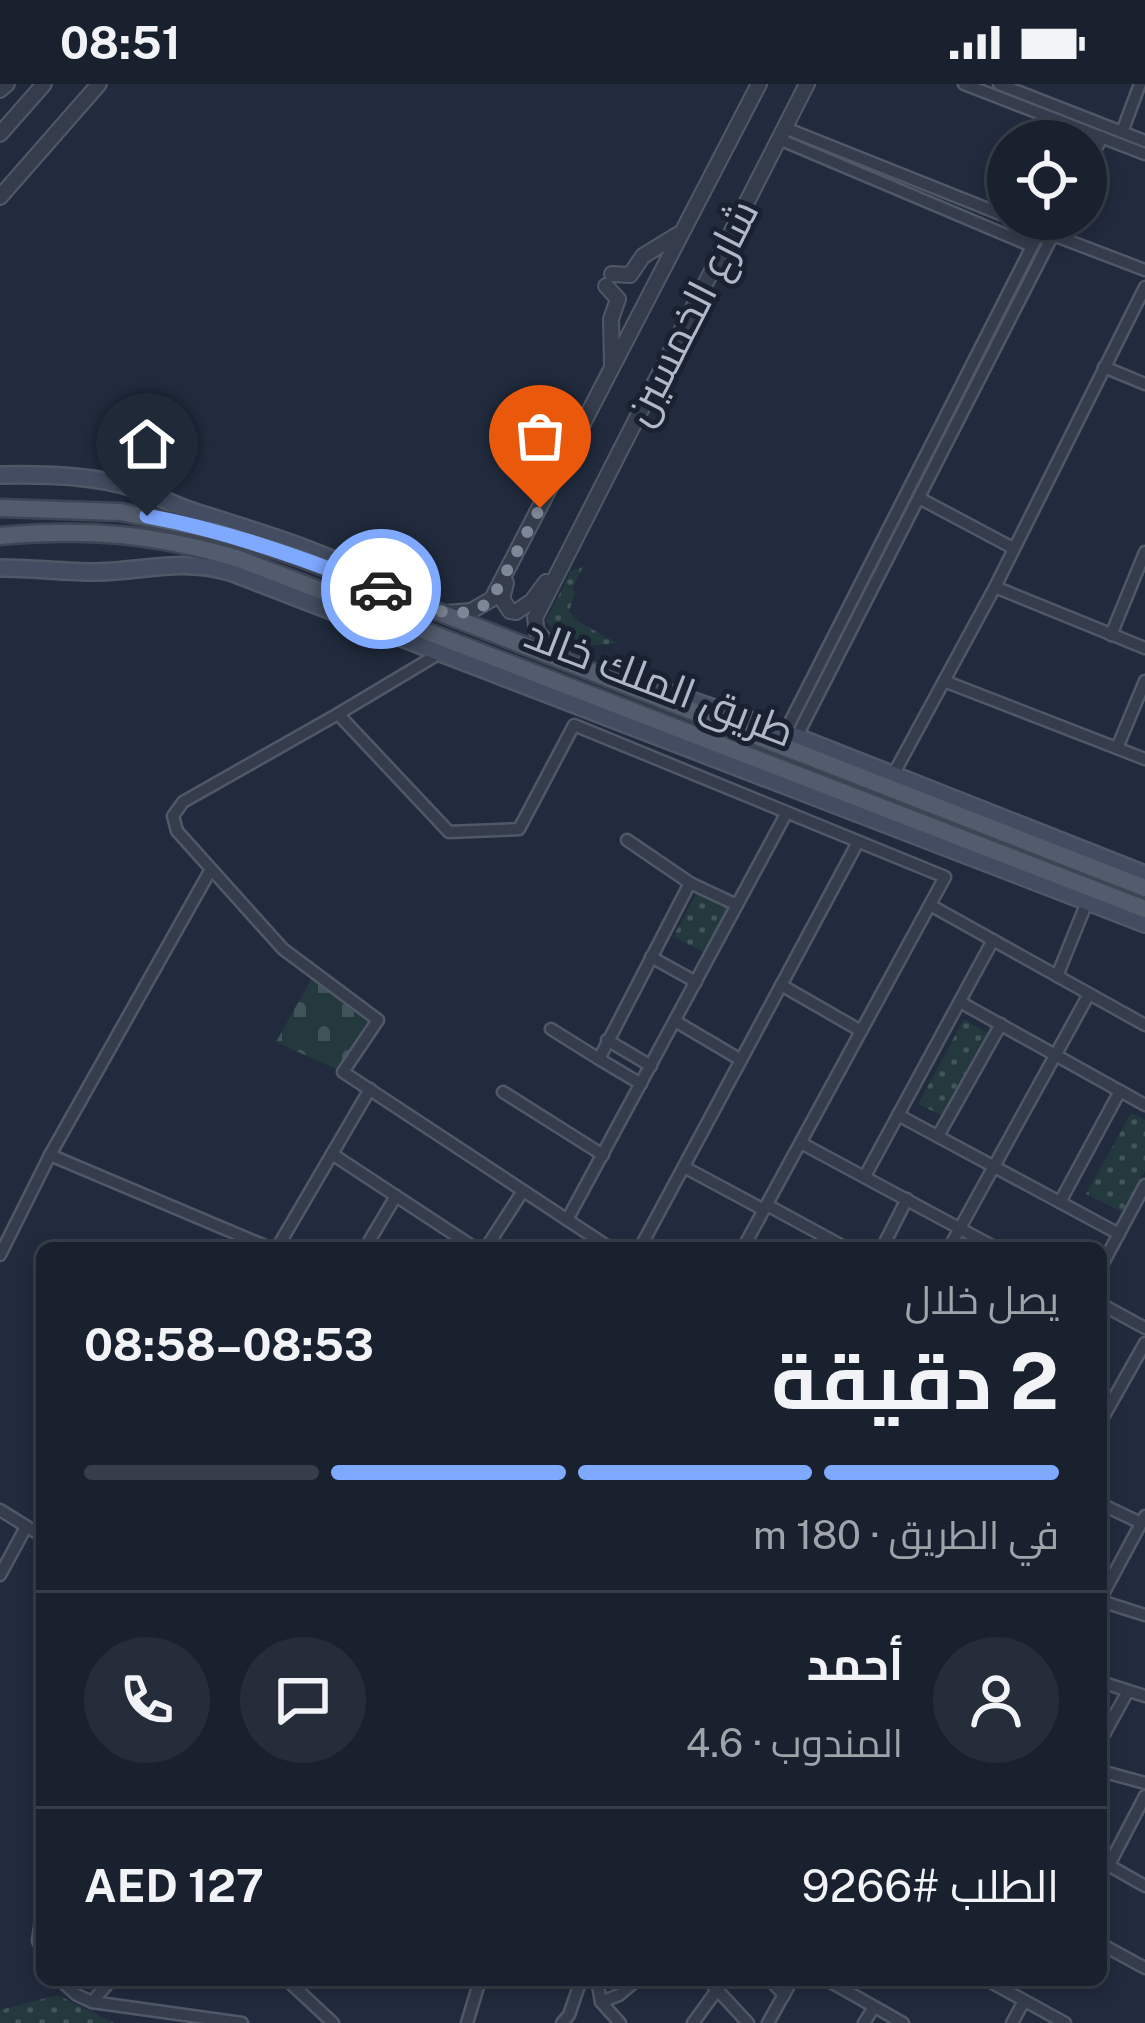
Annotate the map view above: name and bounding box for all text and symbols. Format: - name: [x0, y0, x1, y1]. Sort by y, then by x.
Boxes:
- text: 08:51: [60, 16, 181, 69]
- map controls: [987, 120, 1107, 240]
- button: locate: [987, 120, 1107, 240]
- street label: شارع الخمسين: [612, 191, 771, 434]
- pin: [489, 385, 591, 508]
- pin: [96, 393, 198, 516]
- icon: bag: [507, 403, 573, 469]
- icon: home: [114, 411, 180, 477]
- courier: [321, 529, 441, 649]
- icon: car: [348, 556, 414, 622]
- street label: طريق الملك خالد: [518, 608, 802, 758]
- text: يصل خلال: [905, 1277, 1059, 1323]
- text: 08:53–08:58: [84, 1318, 374, 1371]
- text: 2 دقيقة: [771, 1335, 1059, 1427]
- text: في الطريق · 180 m: [753, 1512, 1059, 1558]
- button: phone: [84, 1637, 210, 1763]
- button: chat: [240, 1637, 366, 1763]
- text: أحمد: [807, 1637, 903, 1690]
- button: person: [933, 1637, 1059, 1763]
- text: المندوب · 4.6: [686, 1720, 903, 1766]
- text: AED 127: [84, 1859, 264, 1912]
- text: الطلب #9266: [802, 1859, 1059, 1912]

